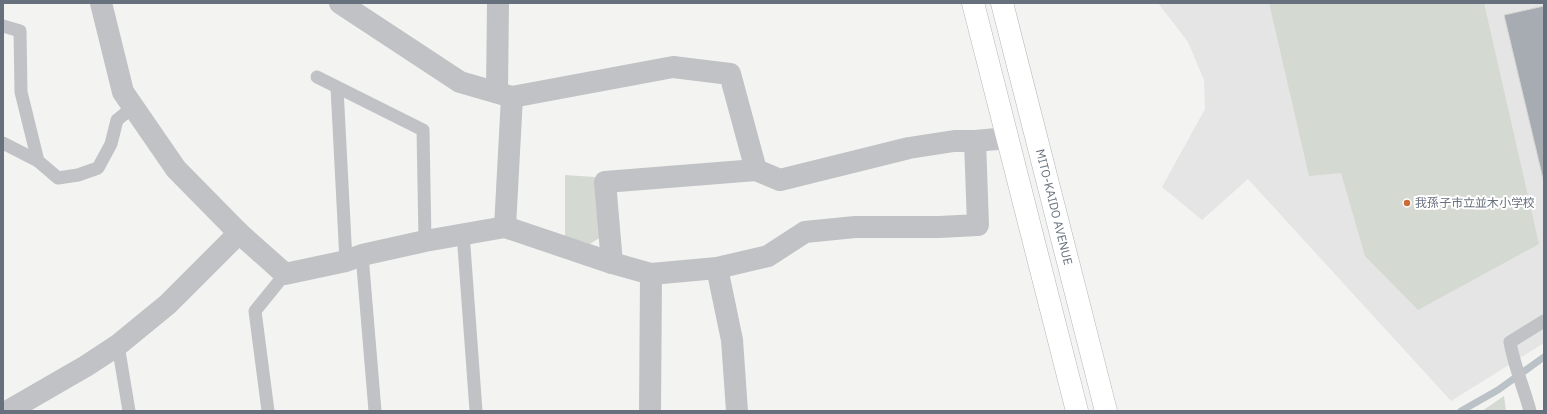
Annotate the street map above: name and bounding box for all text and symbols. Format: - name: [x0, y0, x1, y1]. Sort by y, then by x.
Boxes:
- street label: MITO-KAIDO AVENUE: [1033, 147, 1076, 267]
- place label: 我孫子市立並木小学校: [1415, 195, 1535, 210]
- marker: 我孫子市立並木小学校: [1402, 198, 1412, 208]

